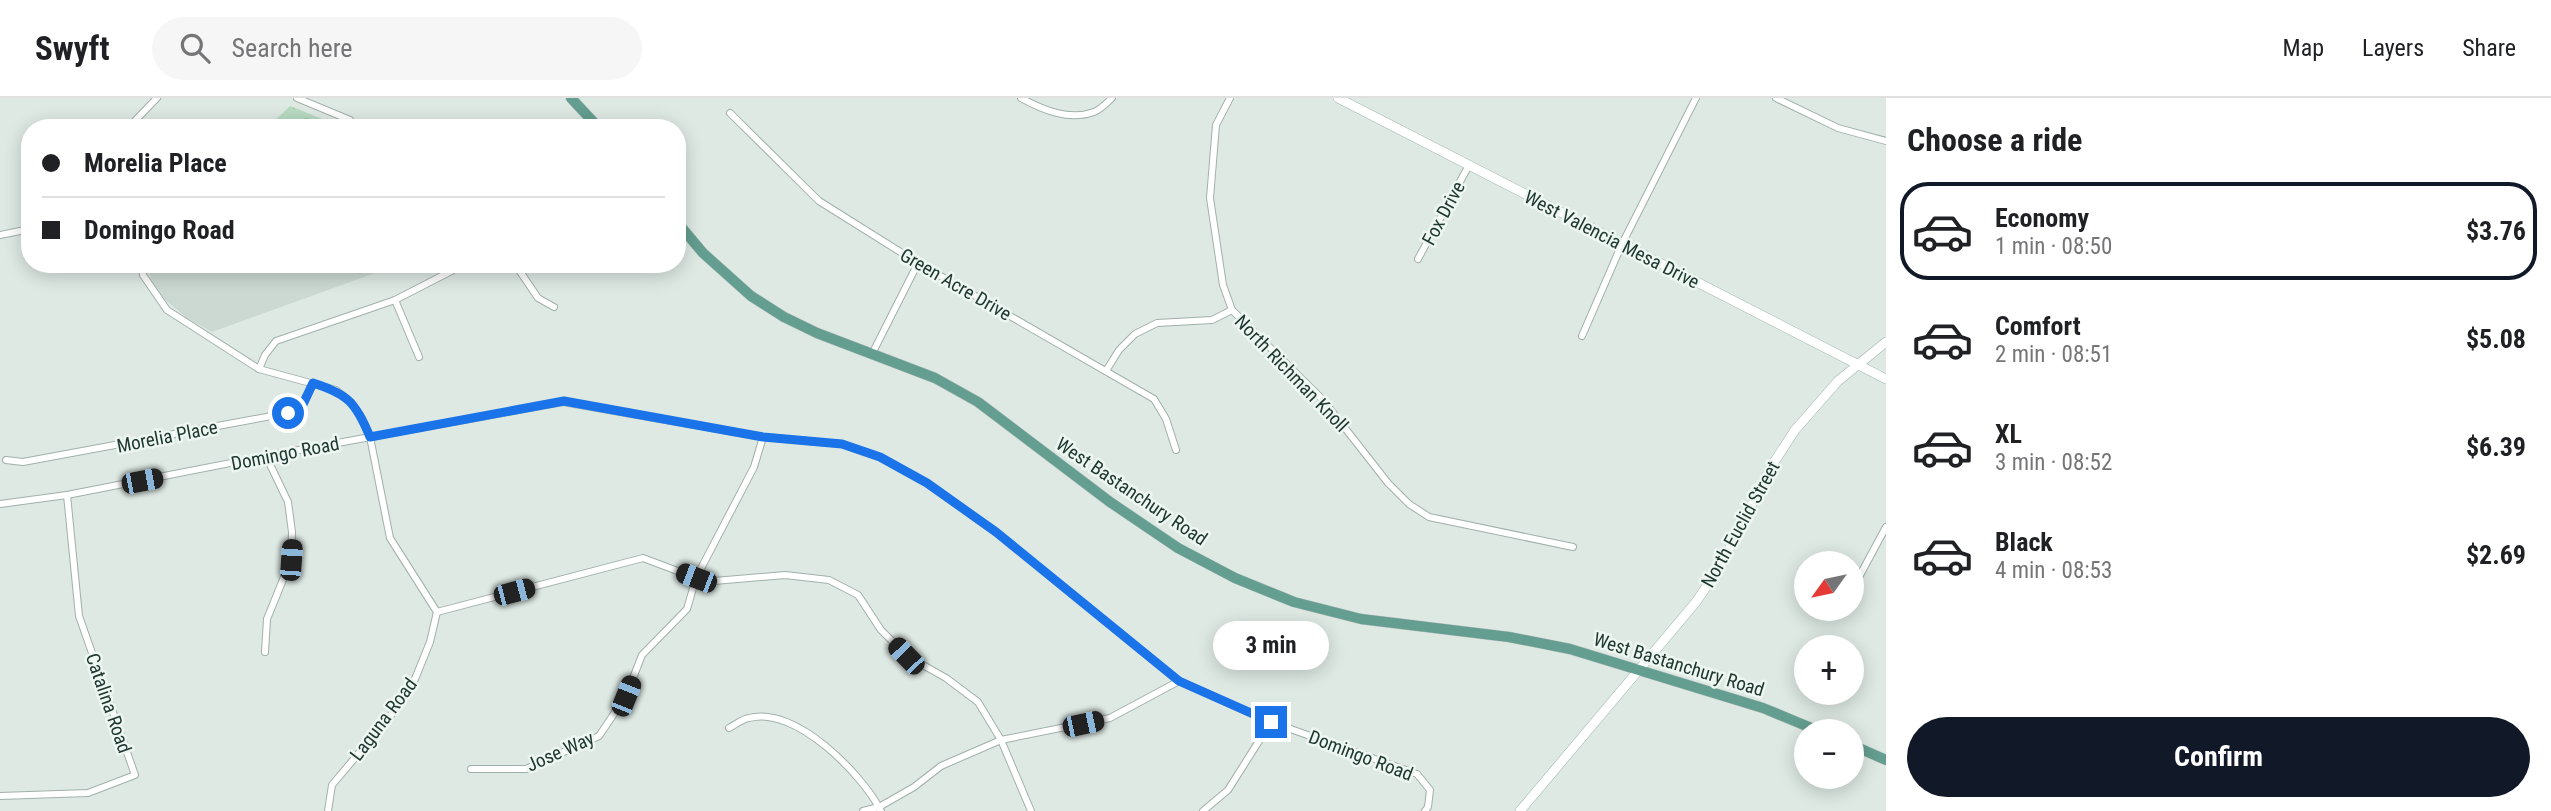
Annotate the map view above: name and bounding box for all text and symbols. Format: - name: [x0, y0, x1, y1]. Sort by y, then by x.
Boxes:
- search box: [152, 17, 642, 80]
- text: Swyft: [35, 29, 110, 68]
- icon: search: [176, 29, 214, 67]
- text: Search here: [232, 33, 353, 63]
- text: Map: [2283, 34, 2324, 62]
- text: Layers: [2362, 34, 2424, 62]
- text: Share: [2462, 34, 2516, 62]
- text: Choose a ride: [1907, 121, 2082, 159]
- text: Morelia Place: [84, 148, 227, 178]
- street label: Fox Drive: [1417, 177, 1470, 249]
- street label: West Valencia Mesa Drive: [1520, 185, 1703, 294]
- icon: car: [1911, 200, 1974, 263]
- text: Economy: [1995, 203, 2089, 233]
- text: Domingo Road: [84, 215, 235, 245]
- text: $3.76: [2466, 216, 2526, 246]
- text: 1 min · 08:50: [1995, 233, 2112, 260]
- street label: Green Acre Drive: [896, 243, 1016, 326]
- icon: car: [1911, 308, 1974, 371]
- street label: North Richman Knoll: [1230, 310, 1353, 437]
- text: Comfort: [1995, 311, 2081, 341]
- text: $5.08: [2466, 324, 2526, 354]
- text: 2 min · 08:51: [1995, 341, 2112, 368]
- route start: [272, 397, 304, 429]
- street label: Morelia Place: [115, 415, 220, 458]
- icon: car: [1911, 416, 1974, 479]
- text: XL: [1995, 419, 2022, 449]
- street label: Domingo Road: [229, 432, 341, 475]
- street label: West Bastanchury Road: [1052, 432, 1212, 551]
- text: $6.39: [2466, 432, 2526, 462]
- text: 3 min · 08:52: [1995, 449, 2112, 476]
- street label: North Euclid Street: [1696, 457, 1785, 591]
- car: [120, 467, 165, 495]
- icon: car: [1911, 524, 1974, 587]
- text: Black: [1995, 527, 2053, 557]
- car: [280, 538, 303, 582]
- text: $2.69: [2466, 540, 2526, 570]
- north arrow: [1794, 551, 1864, 621]
- map controls: [1794, 551, 1864, 789]
- text: 4 min · 08:53: [1995, 557, 2112, 584]
- car: [673, 561, 720, 595]
- car: [491, 576, 538, 608]
- callout: 3 min: [1213, 620, 1329, 670]
- street label: West Bastanchury Road: [1591, 628, 1767, 701]
- text: 3 min: [1245, 632, 1297, 659]
- car: [884, 634, 929, 678]
- button: +: [1794, 635, 1864, 705]
- street label: Catalina Road: [81, 650, 136, 756]
- street label: Laguna Road: [345, 673, 422, 765]
- car: [609, 673, 644, 719]
- route end: [1255, 706, 1287, 738]
- car: [1061, 709, 1106, 739]
- button: Confirm: [1907, 717, 2530, 797]
- button: −: [1794, 719, 1864, 789]
- street label: Domingo Road: [1306, 725, 1416, 786]
- street label: Jose Way: [523, 726, 598, 777]

